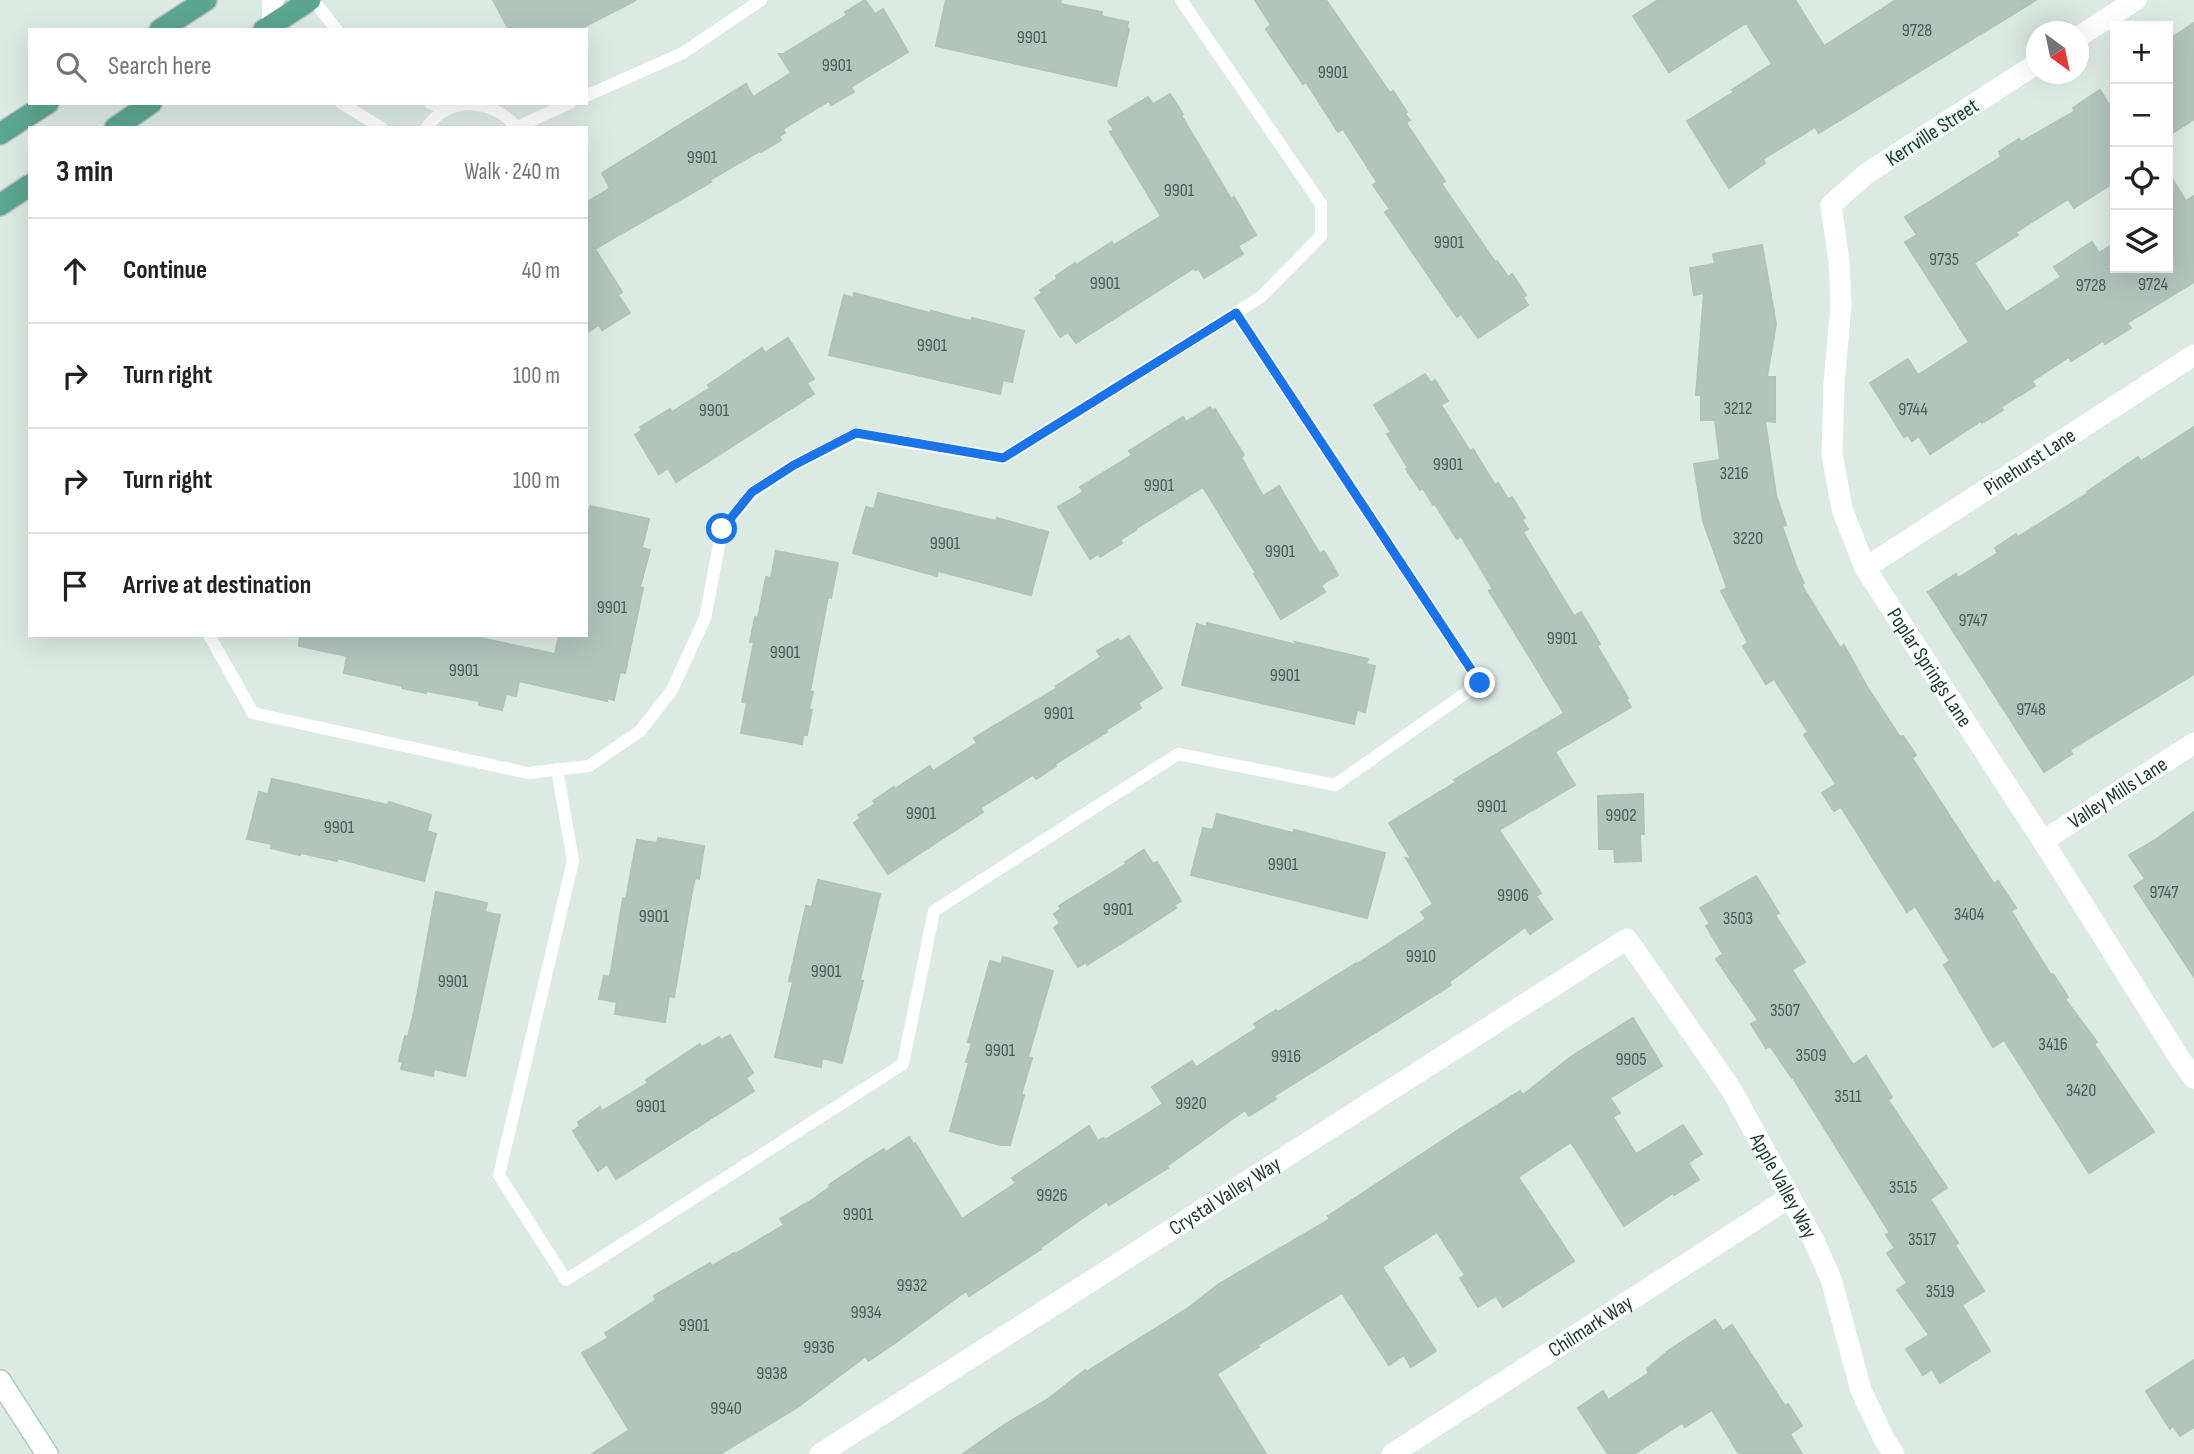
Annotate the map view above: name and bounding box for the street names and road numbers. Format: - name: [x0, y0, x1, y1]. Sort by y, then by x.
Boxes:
- street label: Kerrville Street: [1881, 93, 1983, 172]
- street label: Pinehurst Lane: [1979, 423, 2080, 501]
- street label: Poplar Springs Lane: [1881, 603, 1977, 732]
- street label: Valley Mills Lane: [2064, 752, 2172, 834]
- street label: Apple Valley Way: [1744, 1128, 1822, 1243]
- street label: Crystal Valley Way: [1165, 1151, 1285, 1241]
- street label: Chilmark Way: [1544, 1290, 1637, 1363]

